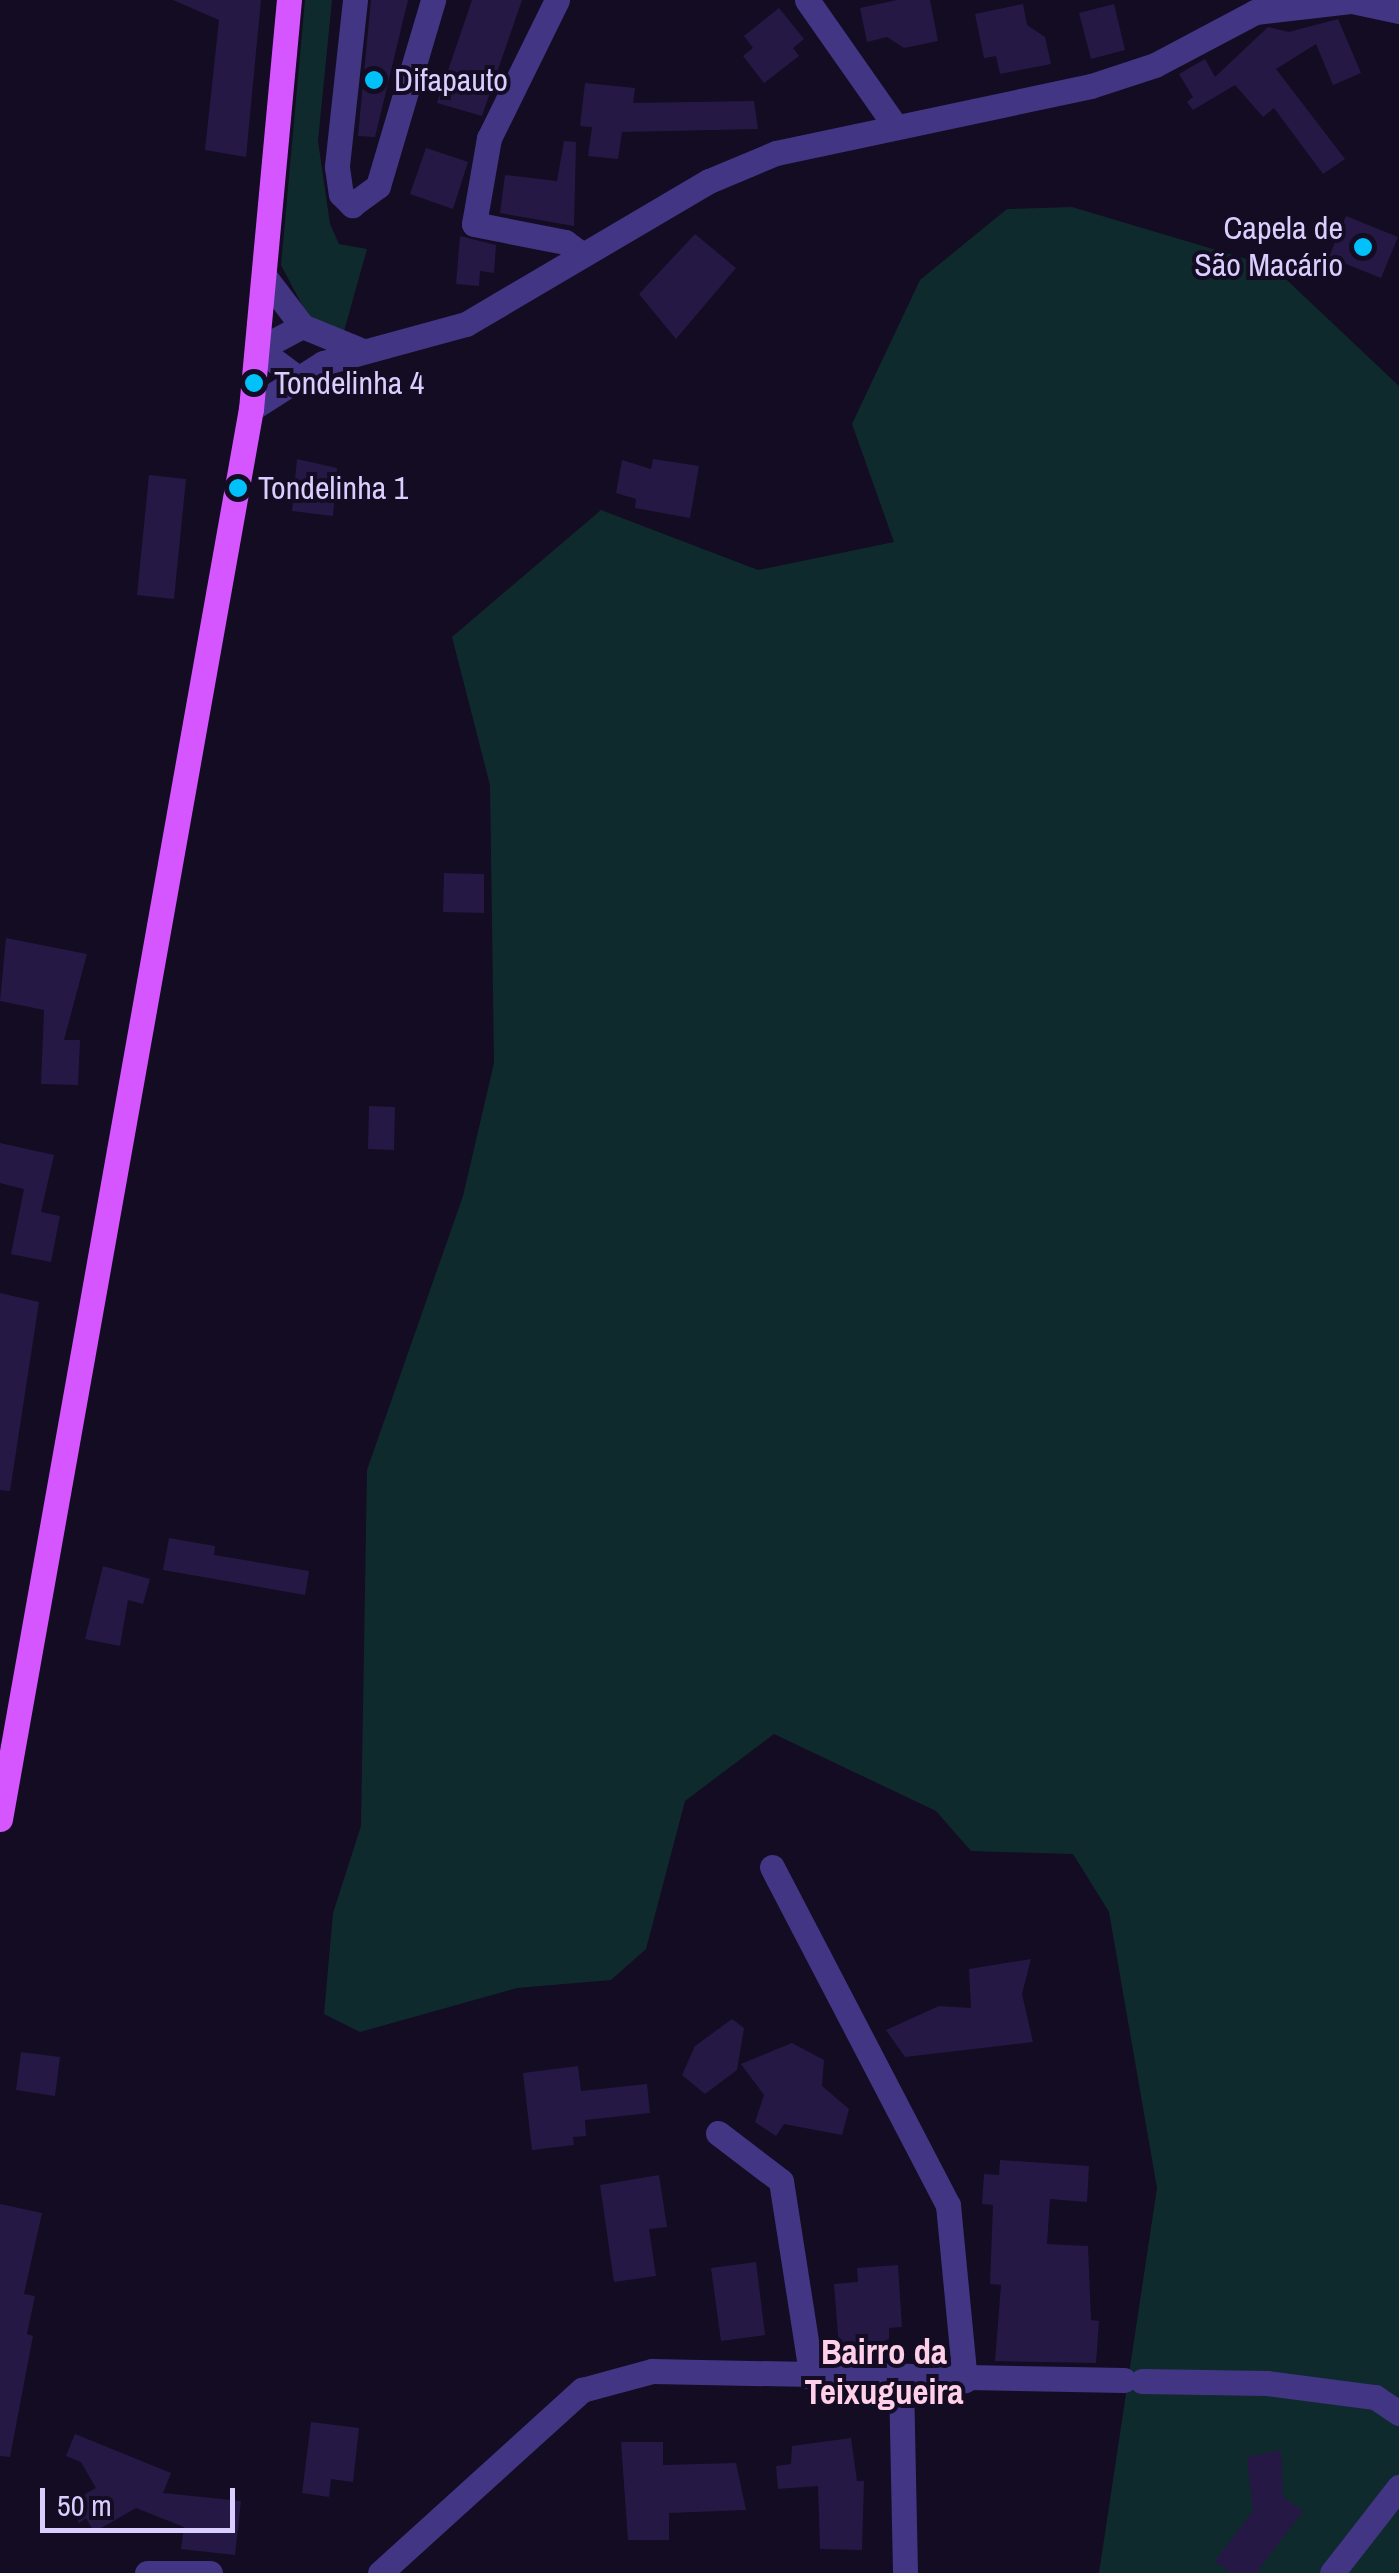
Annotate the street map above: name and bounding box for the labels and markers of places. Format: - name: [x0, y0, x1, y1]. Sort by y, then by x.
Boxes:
- place label: Difapauto: [394, 61, 508, 99]
- marker: Difapauto: [363, 69, 385, 91]
- place label: Capela de São Macário: [1194, 210, 1343, 285]
- marker: Capela de São Macário: [1352, 236, 1374, 258]
- place label: Tondelinha 4: [274, 364, 424, 402]
- marker: Tondelinha 4: [243, 372, 265, 394]
- place label: Tondelinha 1: [258, 469, 408, 507]
- marker: Tondelinha 1: [227, 477, 249, 499]

